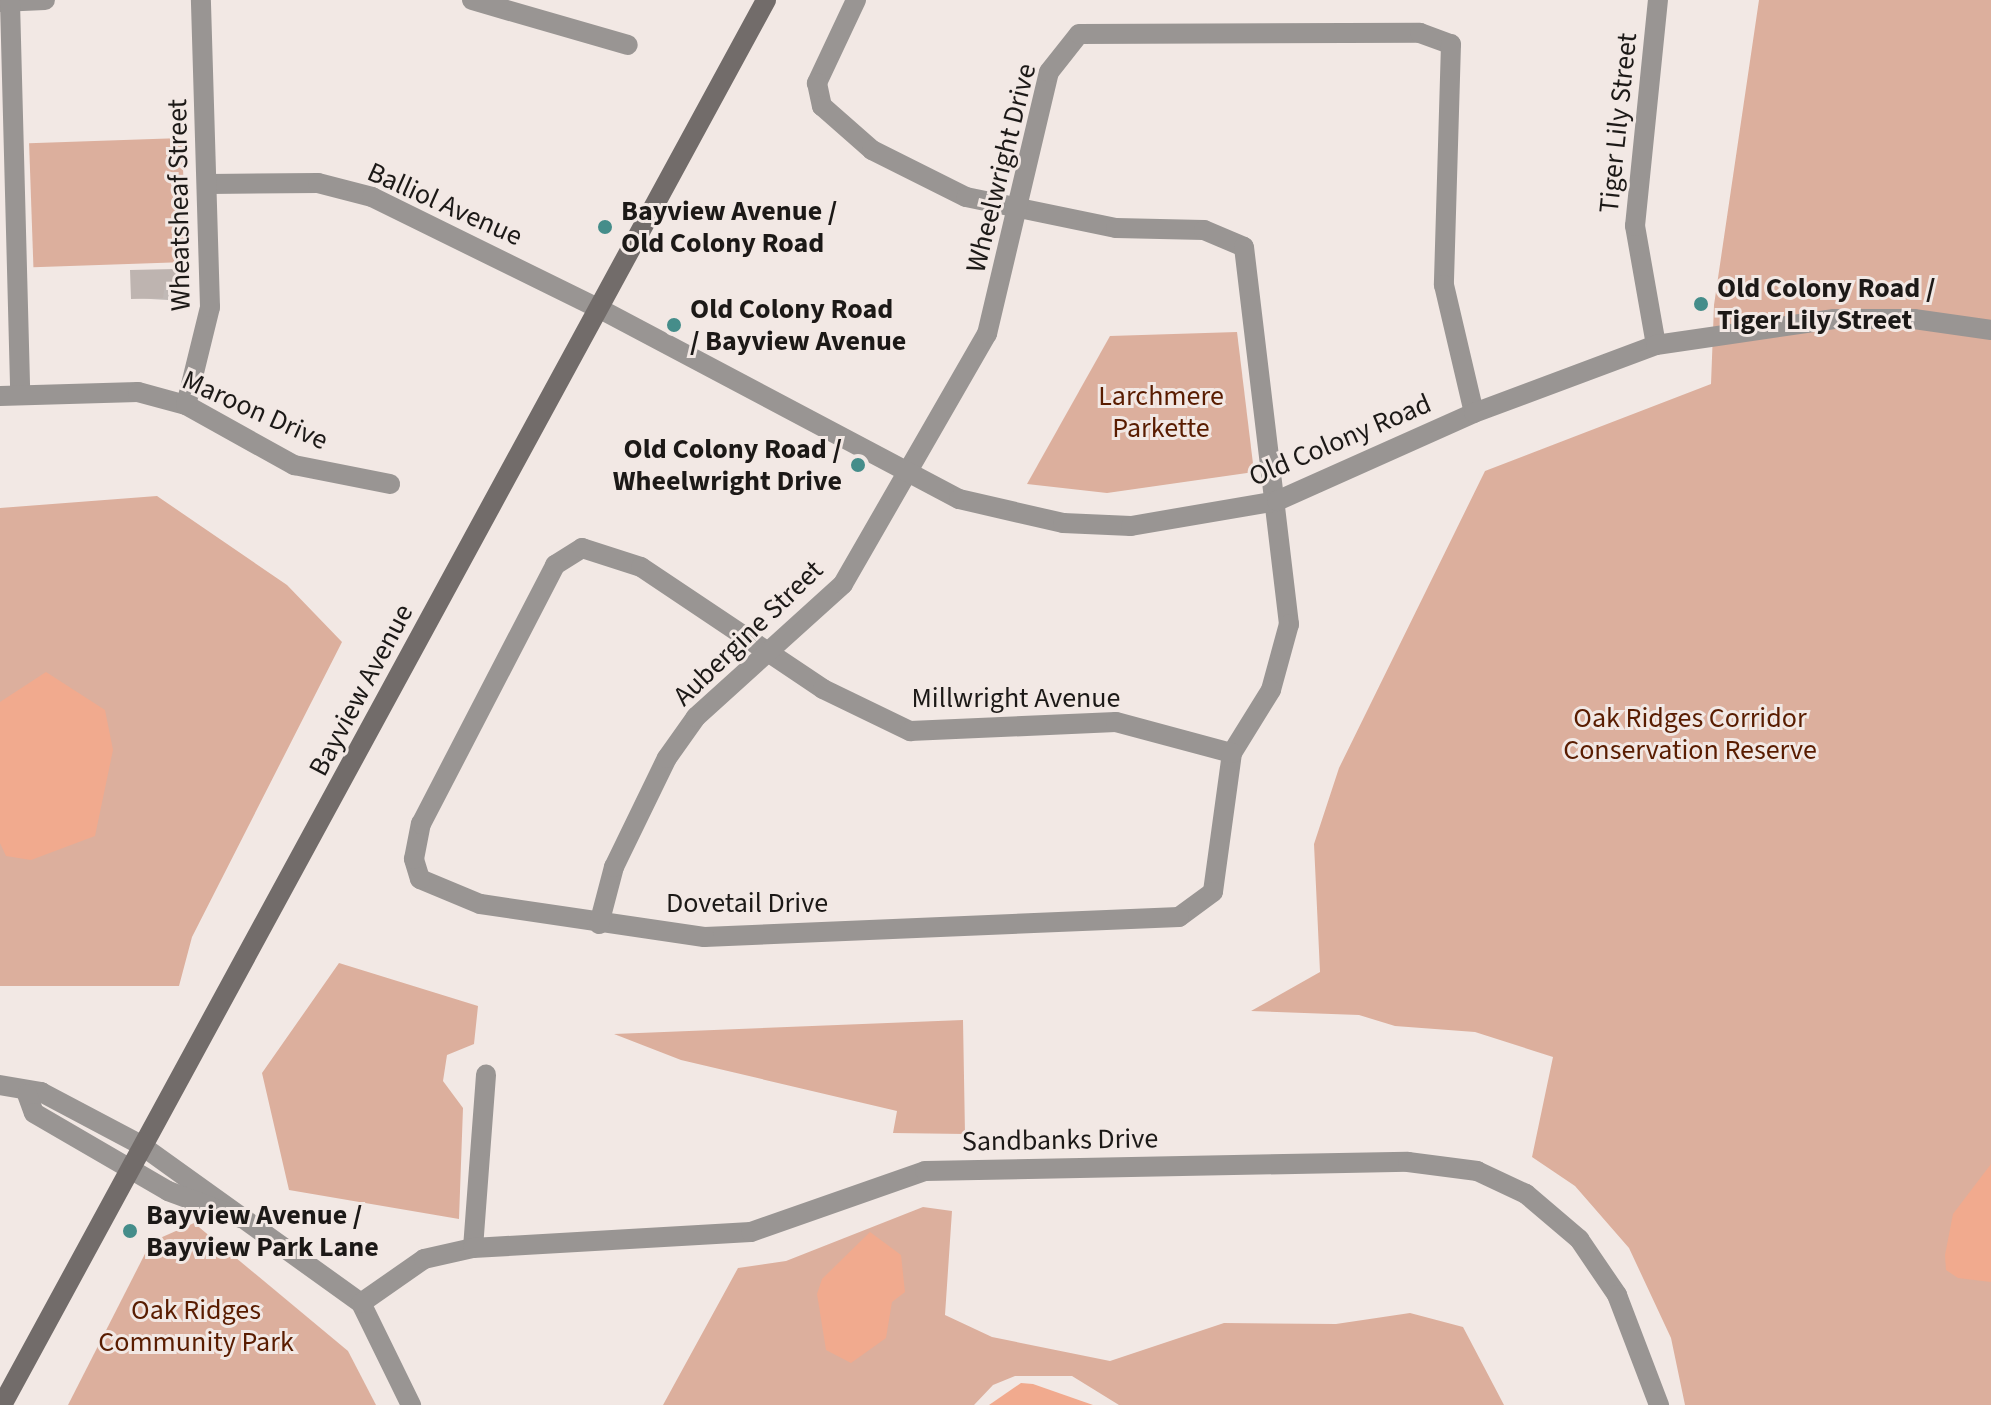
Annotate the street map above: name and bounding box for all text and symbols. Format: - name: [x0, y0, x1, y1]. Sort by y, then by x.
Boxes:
- street label: Tiger Lily Street: [1592, 31, 1644, 215]
- street label: Wheelwright Drive: [959, 60, 1043, 276]
- street label: Wheatsheaf Street: [160, 99, 198, 311]
- street label: Balliol Avenue: [362, 155, 528, 253]
- place label: Bayview Avenue / Old Colony Road: [621, 194, 837, 260]
- marker: Bayview Avenue / Old Colony Road: [596, 218, 614, 236]
- place label: Old Colony Road / Tiger Lily Street: [1717, 271, 1935, 337]
- place label: Old Colony Road / Bayview Avenue: [690, 292, 906, 358]
- marker: Old Colony Road / Tiger Lily Street: [1692, 295, 1710, 313]
- marker: Old Colony Road / Bayview Avenue: [665, 316, 683, 334]
- street label: Maroon Drive: [177, 363, 333, 457]
- park label: Larchmere Parkette: [1098, 379, 1224, 445]
- street label: Old Colony Road: [1244, 387, 1436, 493]
- place label: Old Colony Road / Wheelwright Drive: [613, 432, 842, 498]
- marker: Old Colony Road / Wheelwright Drive: [849, 456, 867, 474]
- street label: Aubergine Street: [666, 553, 830, 713]
- street label: Bayview Avenue: [302, 598, 420, 782]
- street label: Millwright Avenue: [912, 681, 1120, 715]
- park label: Oak Ridges Corridor Conservation Reserve: [1563, 701, 1817, 767]
- street label: Dovetail Drive: [666, 886, 828, 920]
- street label: Sandbanks Drive: [962, 1121, 1158, 1159]
- place label: Bayview Avenue / Bayview Park Lane: [146, 1198, 379, 1264]
- marker: Bayview Avenue / Bayview Park Lane: [121, 1222, 139, 1240]
- park label: Oak Ridges Community Park: [98, 1293, 294, 1359]

